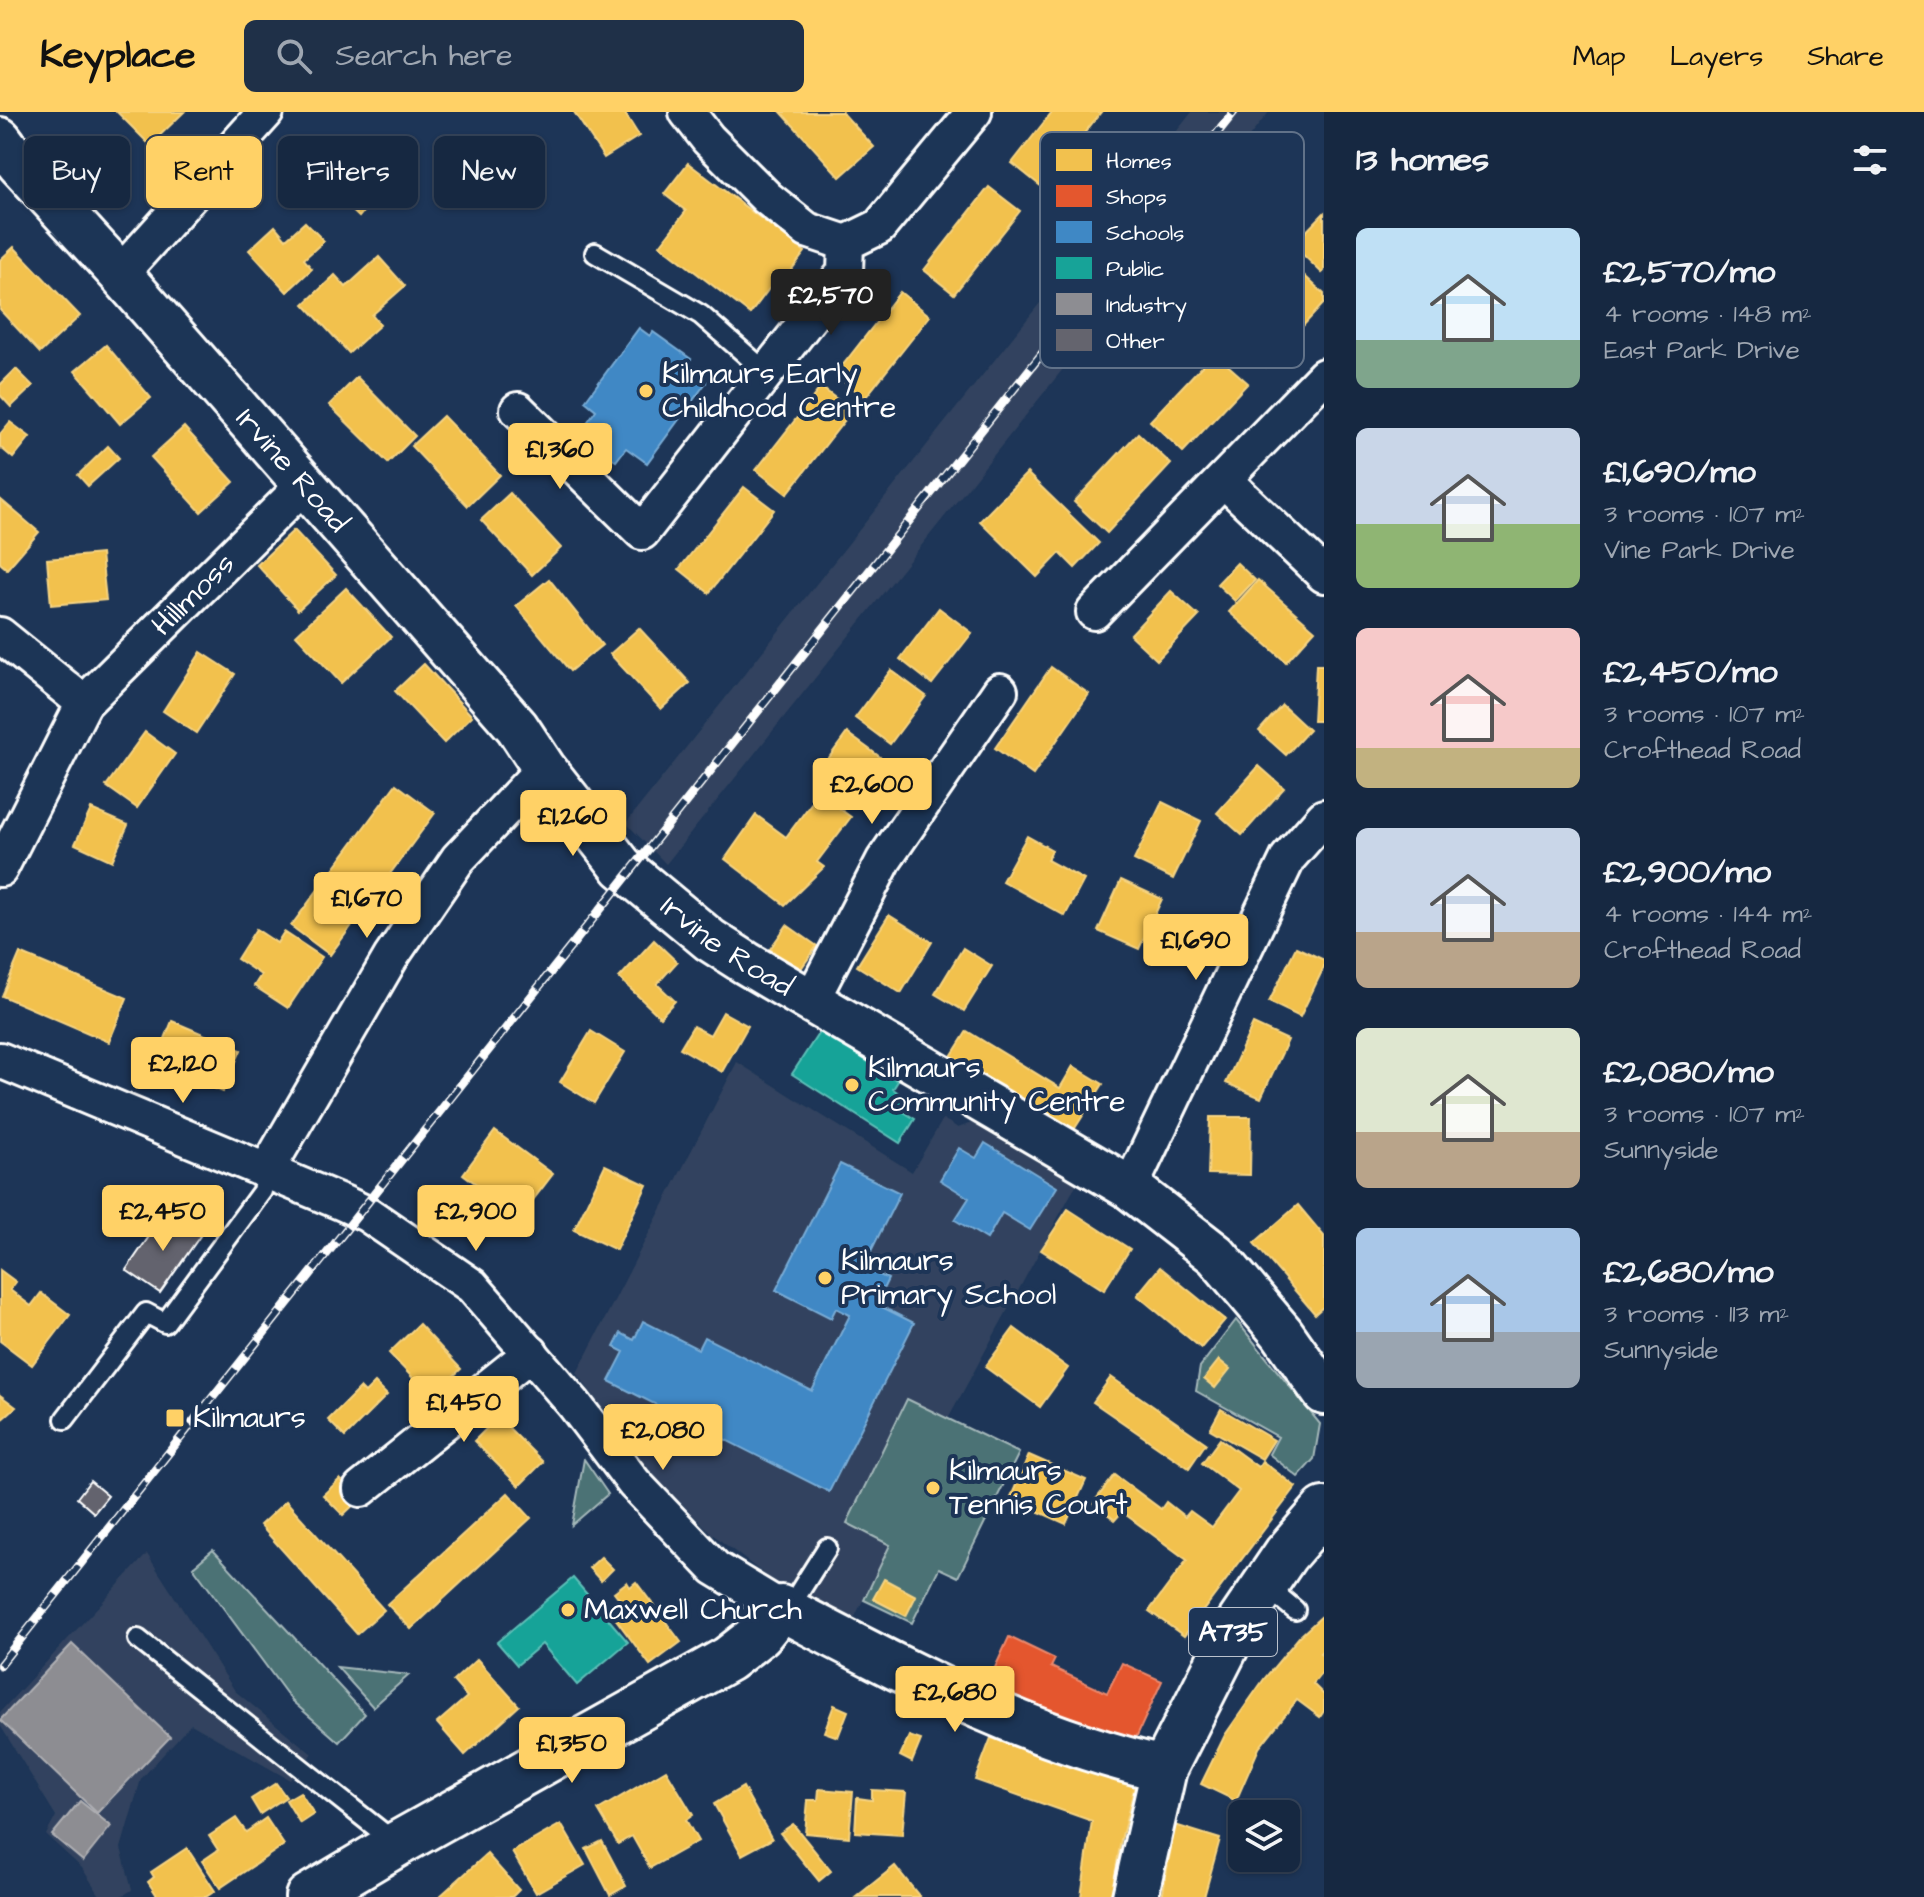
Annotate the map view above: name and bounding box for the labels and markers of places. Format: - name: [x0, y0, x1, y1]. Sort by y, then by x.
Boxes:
- pin: £2,570: [766, 269, 896, 337]
- place label: Kilmaurs Early Childhood Centre: [662, 353, 896, 429]
- marker: Kilmaurs Early Childhood Centre: [637, 382, 655, 400]
- pin: £1,360: [495, 423, 625, 491]
- pin: £2,600: [807, 758, 937, 826]
- pin: £1,260: [508, 790, 638, 858]
- pin: £1,670: [302, 872, 432, 940]
- pin: £1,690: [1131, 914, 1261, 982]
- pin: £2,120: [118, 1037, 248, 1105]
- place label: Kilmaurs Community Centre: [868, 1047, 1126, 1124]
- marker: Kilmaurs Community Centre: [843, 1076, 861, 1094]
- pin: £2,450: [98, 1185, 228, 1253]
- pin: £2,900: [411, 1185, 541, 1253]
- place label: Kilmaurs Primary School: [841, 1240, 1056, 1317]
- marker: Kilmaurs Primary School: [816, 1269, 834, 1287]
- pin: £1,450: [399, 1376, 529, 1444]
- place label: Kilmaurs: [193, 1397, 306, 1439]
- pin: £2,080: [598, 1404, 728, 1472]
- marker: Kilmaurs: [164, 1407, 186, 1429]
- place label: Kilmaurs Tennis Court: [949, 1450, 1128, 1526]
- marker: Kilmaurs Tennis Court: [924, 1479, 942, 1497]
- place label: Maxwell Church: [584, 1589, 802, 1631]
- marker: Maxwell Church: [559, 1601, 577, 1619]
- pin: £2,680: [890, 1666, 1020, 1734]
- pin: £1,350: [507, 1717, 637, 1785]

